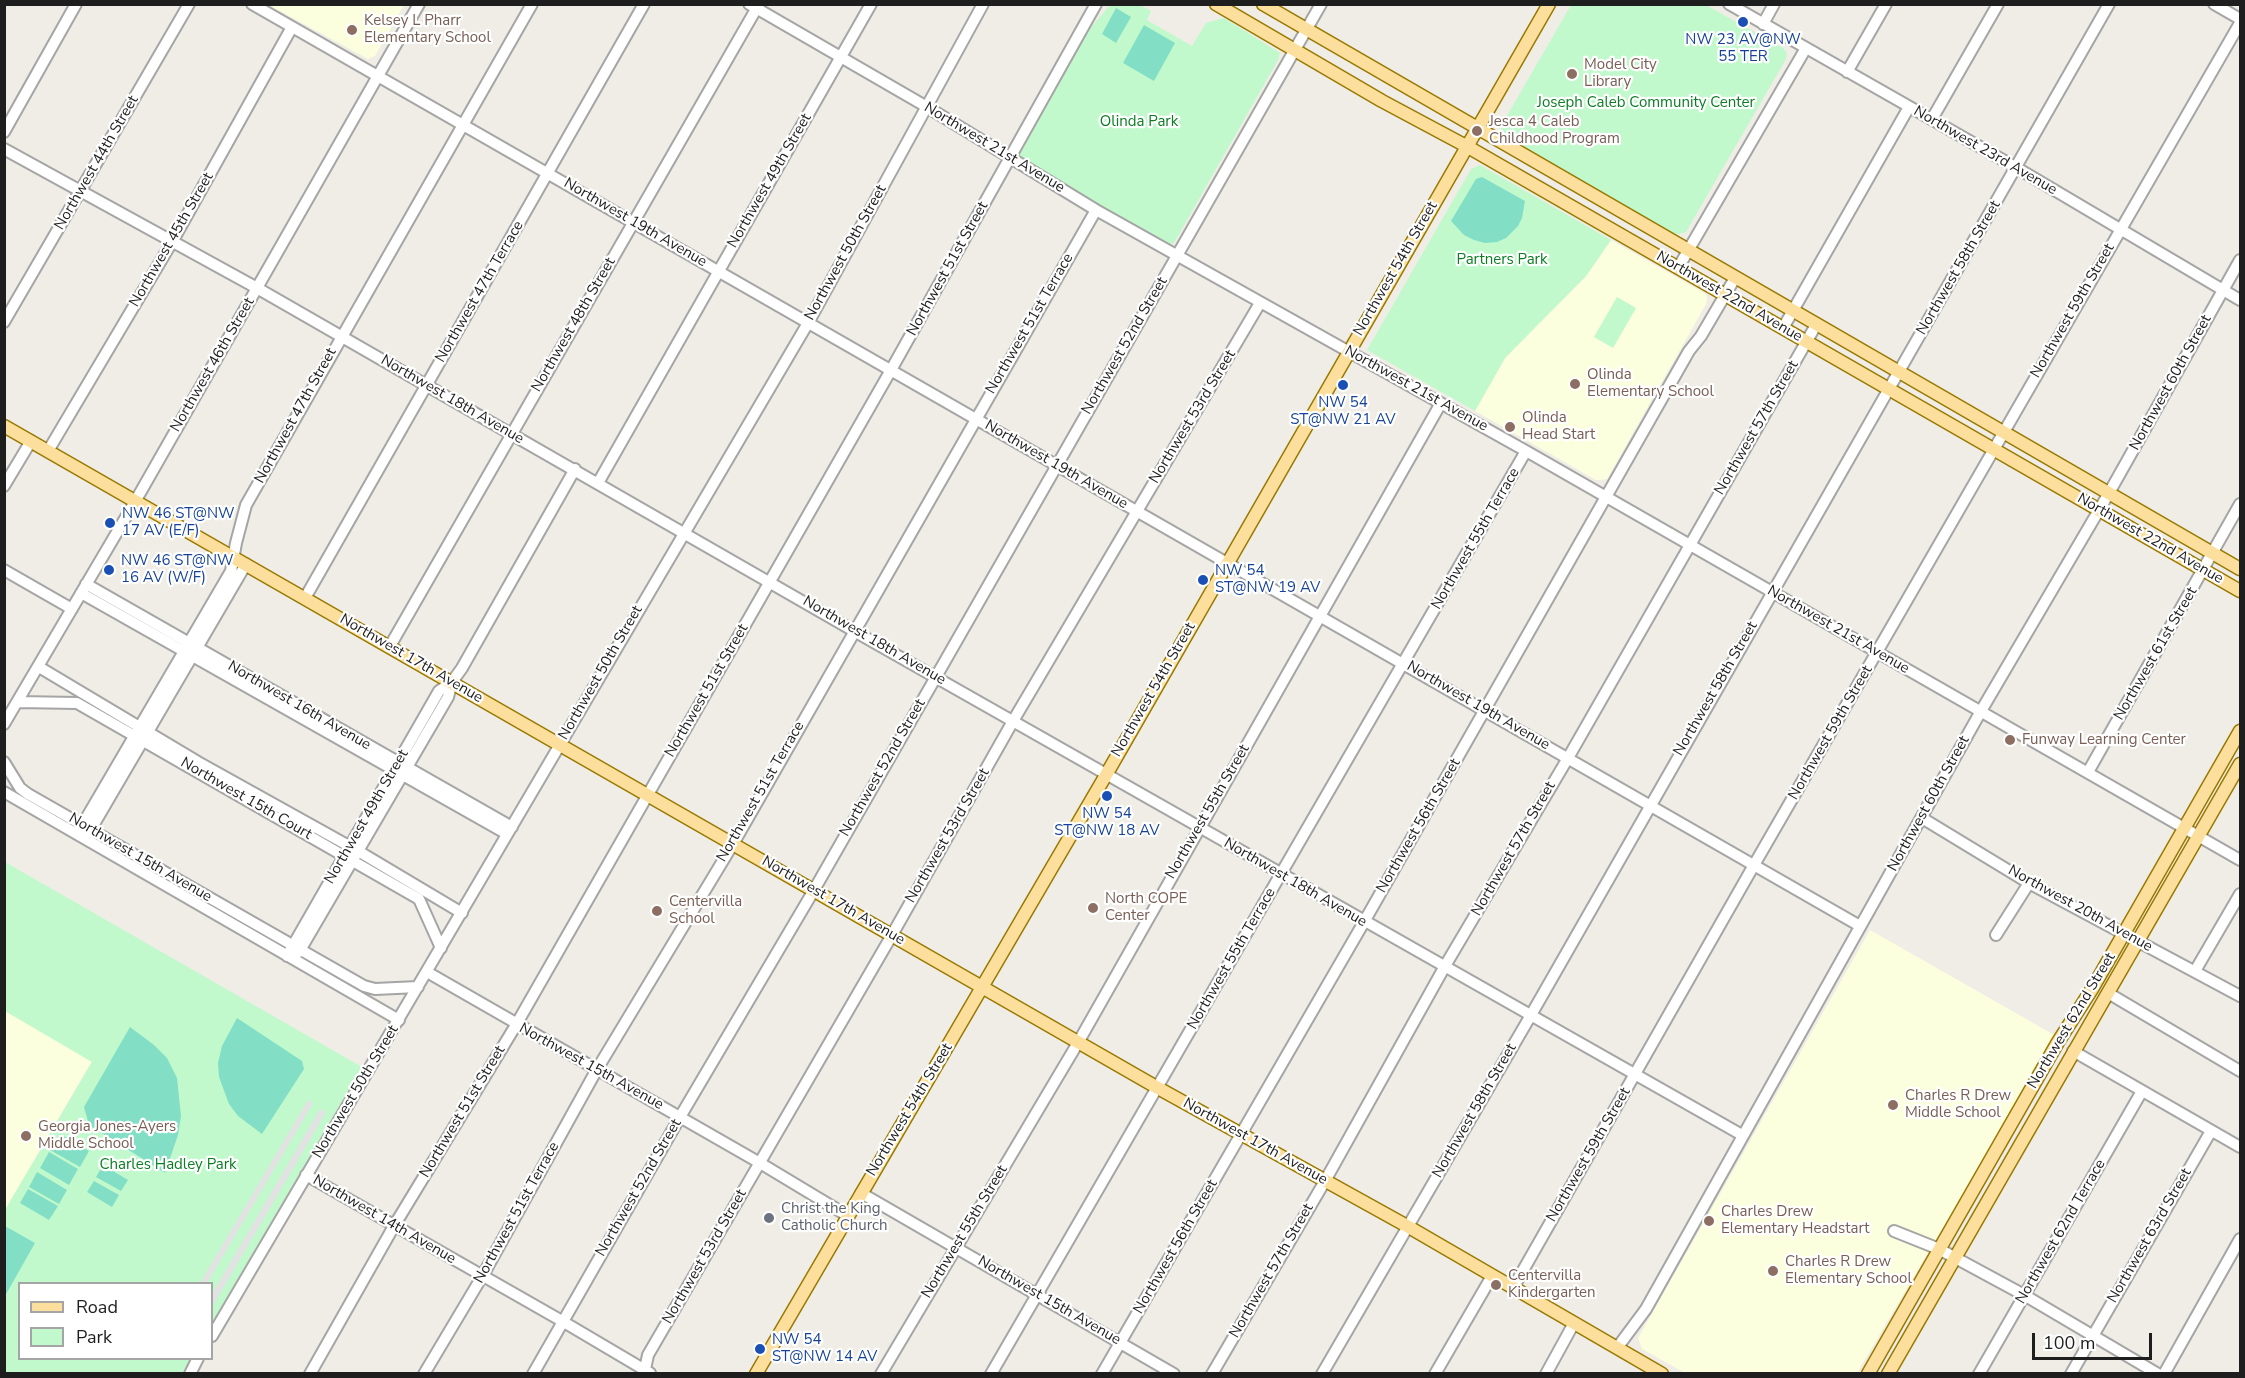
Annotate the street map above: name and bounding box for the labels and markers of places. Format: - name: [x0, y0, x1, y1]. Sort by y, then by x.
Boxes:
- place label: Kelsey L Pharr Elementary School: [364, 12, 491, 47]
- marker: NW 23 AV@NW 55 TER: [1736, 15, 1750, 29]
- marker: Kelsey L Pharr Elementary School: [345, 23, 359, 37]
- place label: NW 23 AV@NW 55 TER: [1685, 31, 1801, 66]
- place label: Model City Library: [1584, 56, 1657, 91]
- marker: Model City Library: [1565, 67, 1579, 81]
- place label: Jesca 4 Caleb Childhood Program: [1489, 113, 1620, 148]
- marker: Jesca 4 Caleb Childhood Program: [1470, 124, 1484, 138]
- place label: Olinda Elementary School: [1587, 366, 1714, 401]
- marker: Olinda Elementary School: [1568, 377, 1582, 391]
- marker: NW 54 ST@NW 21 AV: [1336, 378, 1350, 392]
- place label: NW 54 ST@NW 21 AV: [1290, 394, 1396, 429]
- place label: Olinda Head Start: [1522, 409, 1595, 444]
- marker: Olinda Head Start: [1503, 420, 1517, 434]
- place label: NW 46 ST@NW 17 AV (E/F): [122, 505, 234, 540]
- marker: NW 46 ST@NW 17 AV (E/F): [103, 516, 117, 530]
- place label: NW 46 ST@NW 16 AV (W/F): [121, 552, 233, 587]
- place label: NW 54 ST@NW 19 AV: [1215, 562, 1320, 597]
- marker: NW 46 ST@NW 16 AV (W/F): [102, 563, 116, 577]
- marker: NW 54 ST@NW 19 AV: [1196, 573, 1210, 587]
- place label: Funway Learning Center: [2022, 731, 2186, 749]
- marker: Funway Learning Center: [2003, 733, 2017, 747]
- marker: NW 54 ST@NW 18 AV: [1100, 789, 1114, 803]
- place label: NW 54 ST@NW 18 AV: [1054, 805, 1160, 840]
- place label: North COPE Center: [1105, 890, 1187, 925]
- place label: Centervilla School: [669, 893, 742, 928]
- marker: North COPE Center: [1086, 901, 1100, 915]
- marker: Centervilla School: [650, 904, 664, 918]
- place label: Charles R Drew Middle School: [1905, 1087, 2011, 1122]
- marker: Charles R Drew Middle School: [1886, 1098, 1900, 1112]
- place label: Georgia Jones-Ayers Middle School: [38, 1118, 176, 1153]
- marker: Georgia Jones-Ayers Middle School: [19, 1129, 33, 1143]
- place label: Christ the King Catholic Church: [781, 1200, 887, 1235]
- place label: Charles Drew Elementary Headstart: [1721, 1203, 1869, 1238]
- marker: Christ the King Catholic Church: [762, 1211, 776, 1225]
- marker: Charles Drew Elementary Headstart: [1702, 1214, 1716, 1228]
- place label: Charles R Drew Elementary School: [1785, 1253, 1912, 1288]
- marker: Charles R Drew Elementary School: [1766, 1264, 1780, 1278]
- place label: Centervilla Kindergarten: [1508, 1267, 1596, 1302]
- marker: Centervilla Kindergarten: [1489, 1278, 1503, 1292]
- place label: NW 54 ST@NW 14 AV: [772, 1331, 877, 1366]
- marker: NW 54 ST@NW 14 AV: [753, 1342, 767, 1356]

